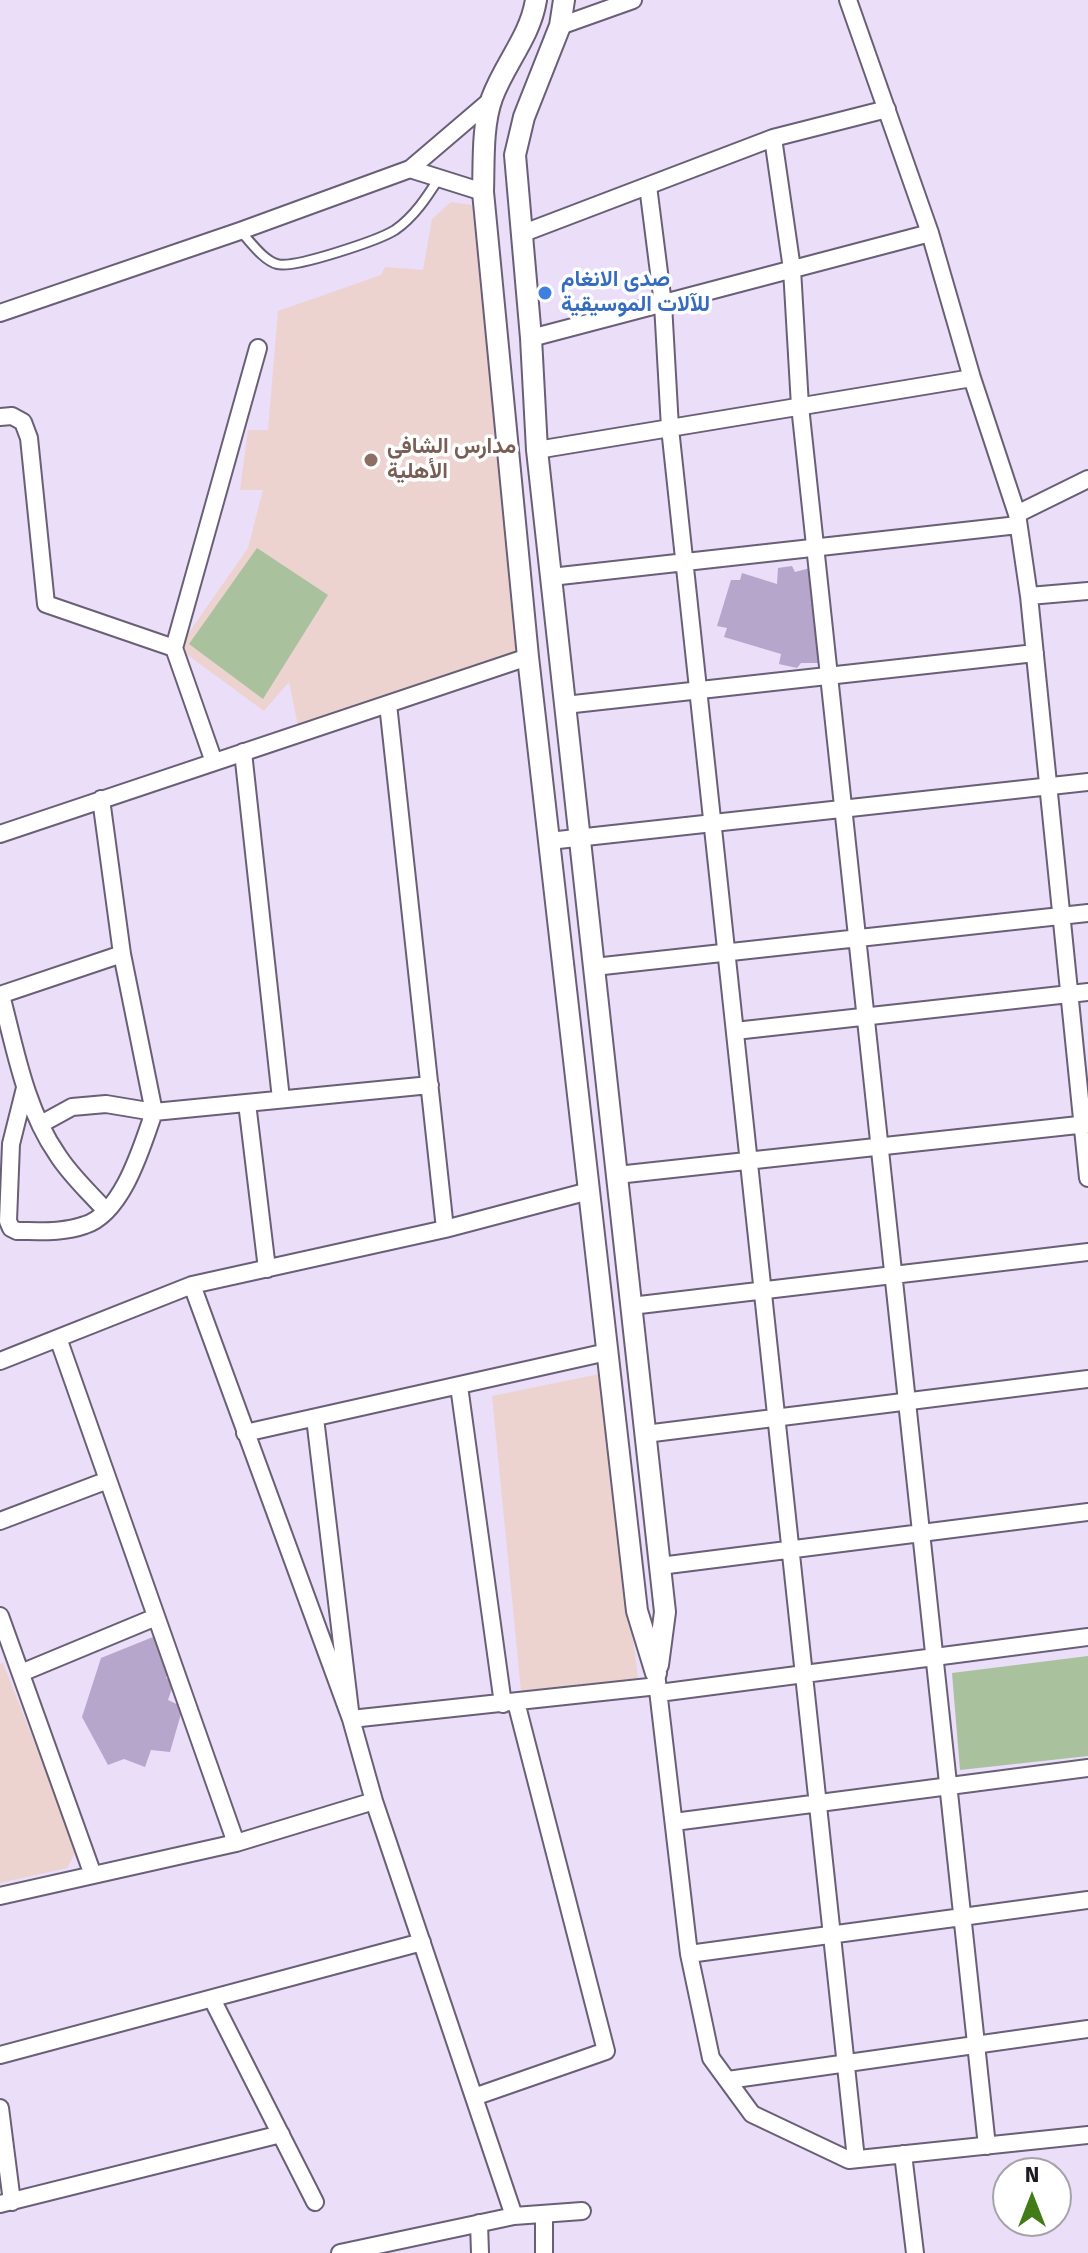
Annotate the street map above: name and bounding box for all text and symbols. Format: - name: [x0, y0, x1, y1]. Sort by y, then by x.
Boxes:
- place label: صدى الانغام للآلات الموسيقية: [561, 267, 710, 318]
- marker: صدى الانغام للآلات الموسيقية: [536, 284, 554, 302]
- place label: مدارس الشافي الأهلية: [387, 434, 516, 486]
- marker: مدارس الشافي الأهلية: [362, 451, 380, 469]
- north arrow: [992, 2157, 1072, 2237]
- text: N: [1025, 2161, 1039, 2188]

